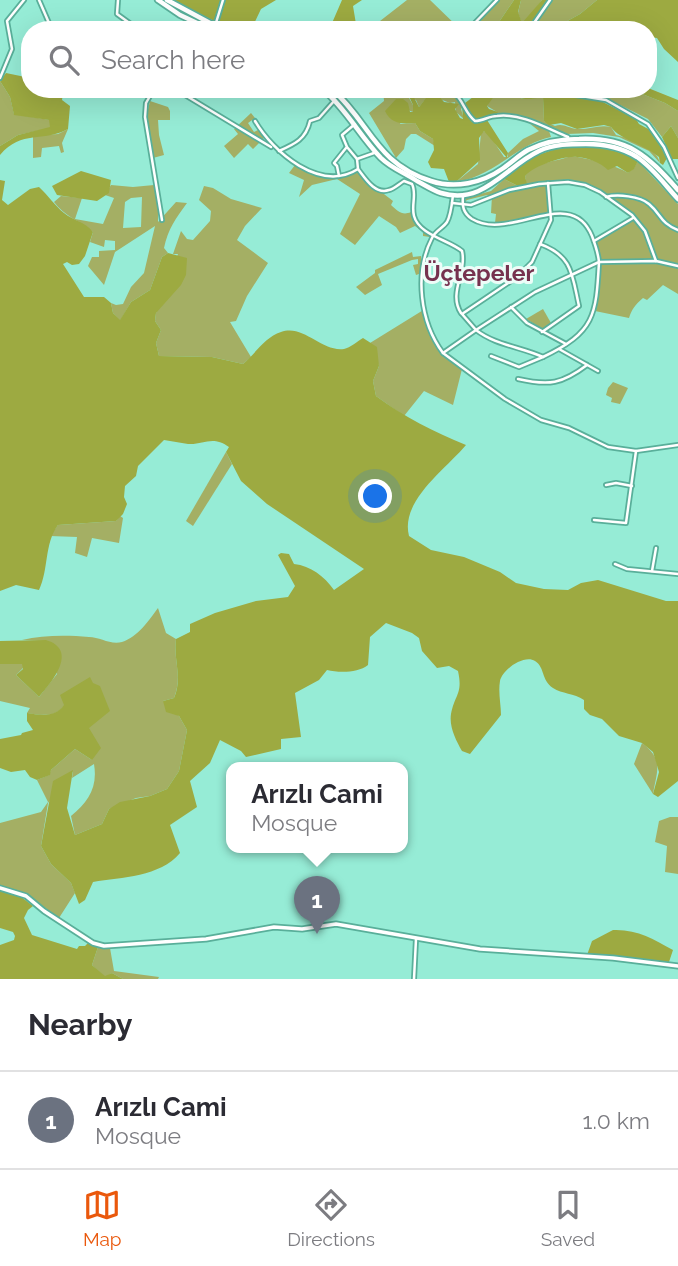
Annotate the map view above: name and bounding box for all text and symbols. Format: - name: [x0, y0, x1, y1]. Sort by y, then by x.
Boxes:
- search box: [21, 21, 657, 98]
- icon: search: [45, 41, 83, 79]
- text: Search here: [101, 45, 245, 75]
- district label: Üçtepeler: [424, 259, 534, 286]
- your location: [358, 479, 392, 513]
- popup: [226, 762, 408, 853]
- text: Arızlı Cami: [251, 779, 383, 809]
- text: Mosque: [251, 809, 337, 836]
- pin: 1: [294, 876, 340, 934]
- text: Nearby: [28, 1007, 132, 1042]
- text: Arızlı Cami: [95, 1092, 227, 1122]
- text: 1: [45, 1107, 57, 1134]
- text: 1.0 km: [583, 1107, 650, 1134]
- text: Mosque: [95, 1122, 181, 1149]
- tab: Map: [83, 1186, 122, 1250]
- tab: Directions: [287, 1186, 375, 1250]
- tab: Saved: [541, 1186, 595, 1250]

